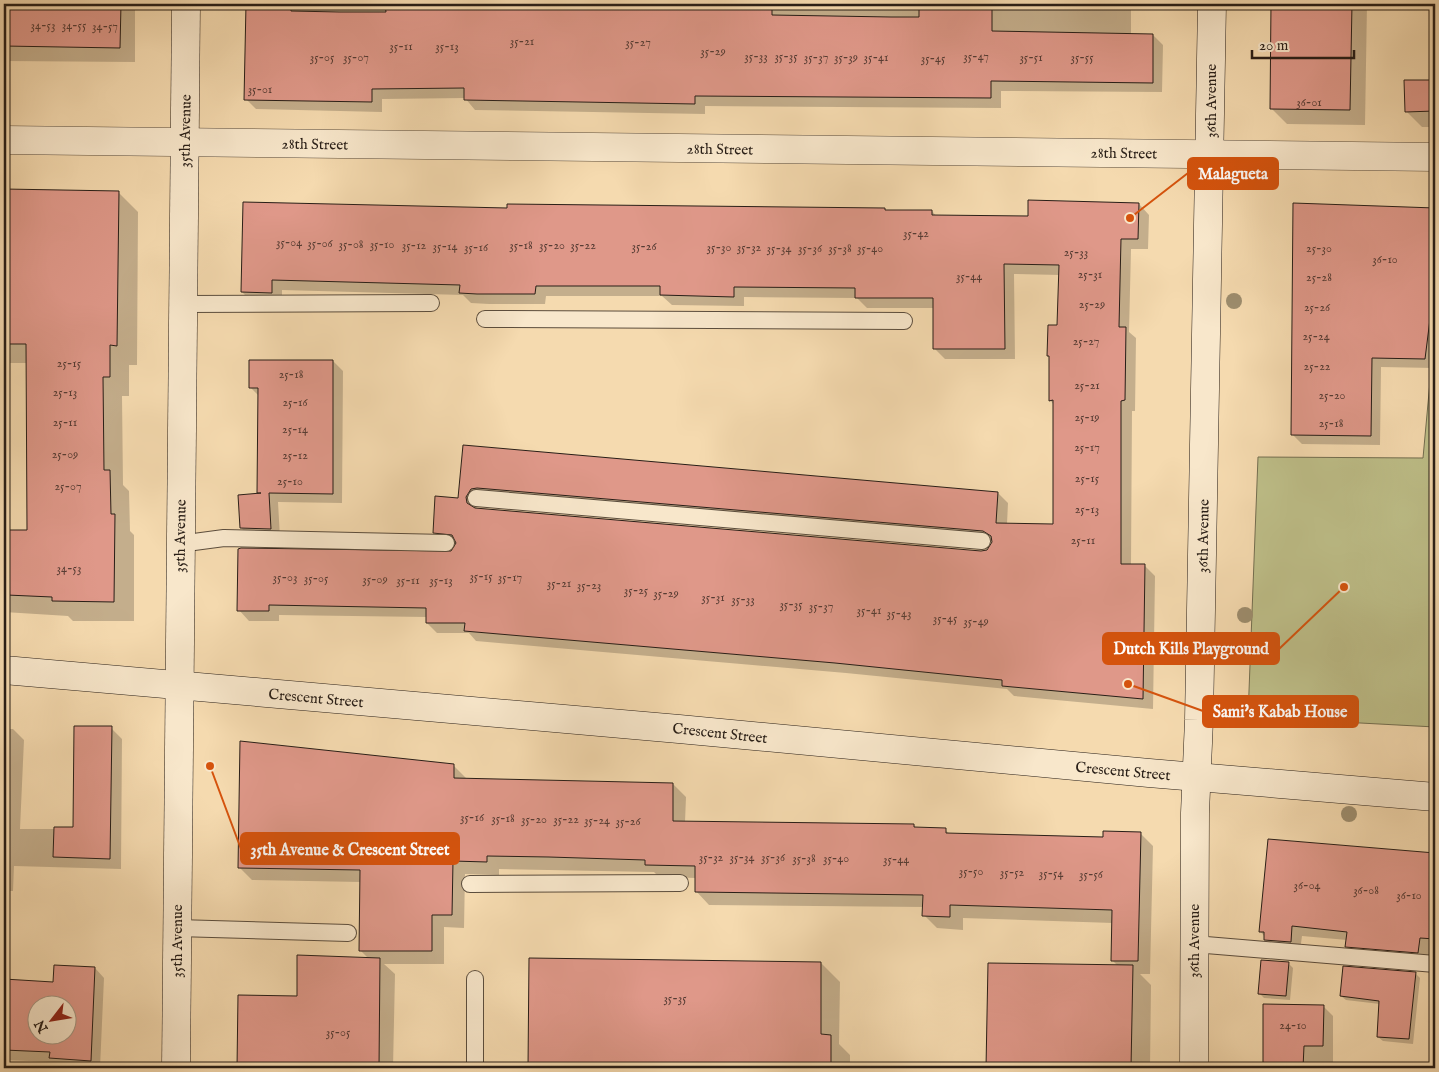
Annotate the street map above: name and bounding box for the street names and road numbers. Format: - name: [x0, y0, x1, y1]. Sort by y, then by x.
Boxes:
- street label: 36th Avenue: [1202, 64, 1221, 138]
- street label: 35th Avenue: [175, 94, 196, 168]
- street label: 28th Street: [282, 134, 348, 155]
- street label: 28th Street: [687, 139, 753, 160]
- street label: 28th Street: [1091, 143, 1157, 164]
- street label: 35th Avenue: [170, 499, 191, 573]
- street label: 36th Avenue: [1193, 499, 1214, 573]
- street label: Crescent Street: [268, 685, 364, 712]
- street label: Crescent Street: [672, 719, 768, 748]
- street label: Crescent Street: [1075, 758, 1171, 785]
- street label: 35th Avenue: [168, 904, 187, 978]
- street label: 36th Avenue: [1185, 904, 1204, 978]

